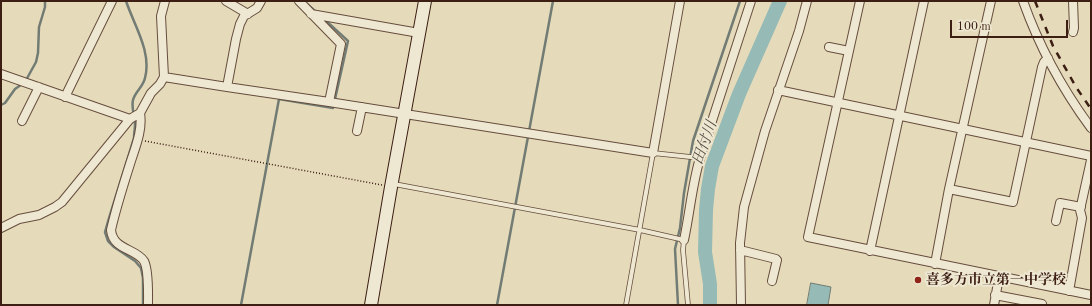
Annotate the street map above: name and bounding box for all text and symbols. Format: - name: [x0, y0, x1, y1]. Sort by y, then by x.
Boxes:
- scale bar: [952, 12, 1070, 38]
- text: 100 m: [957, 21, 991, 33]
- water label: 田付川: [689, 119, 721, 167]
- place label: 喜多方市立第一中学校: [926, 272, 1066, 288]
- marker: 喜多方市立第一中学校: [913, 275, 923, 285]

